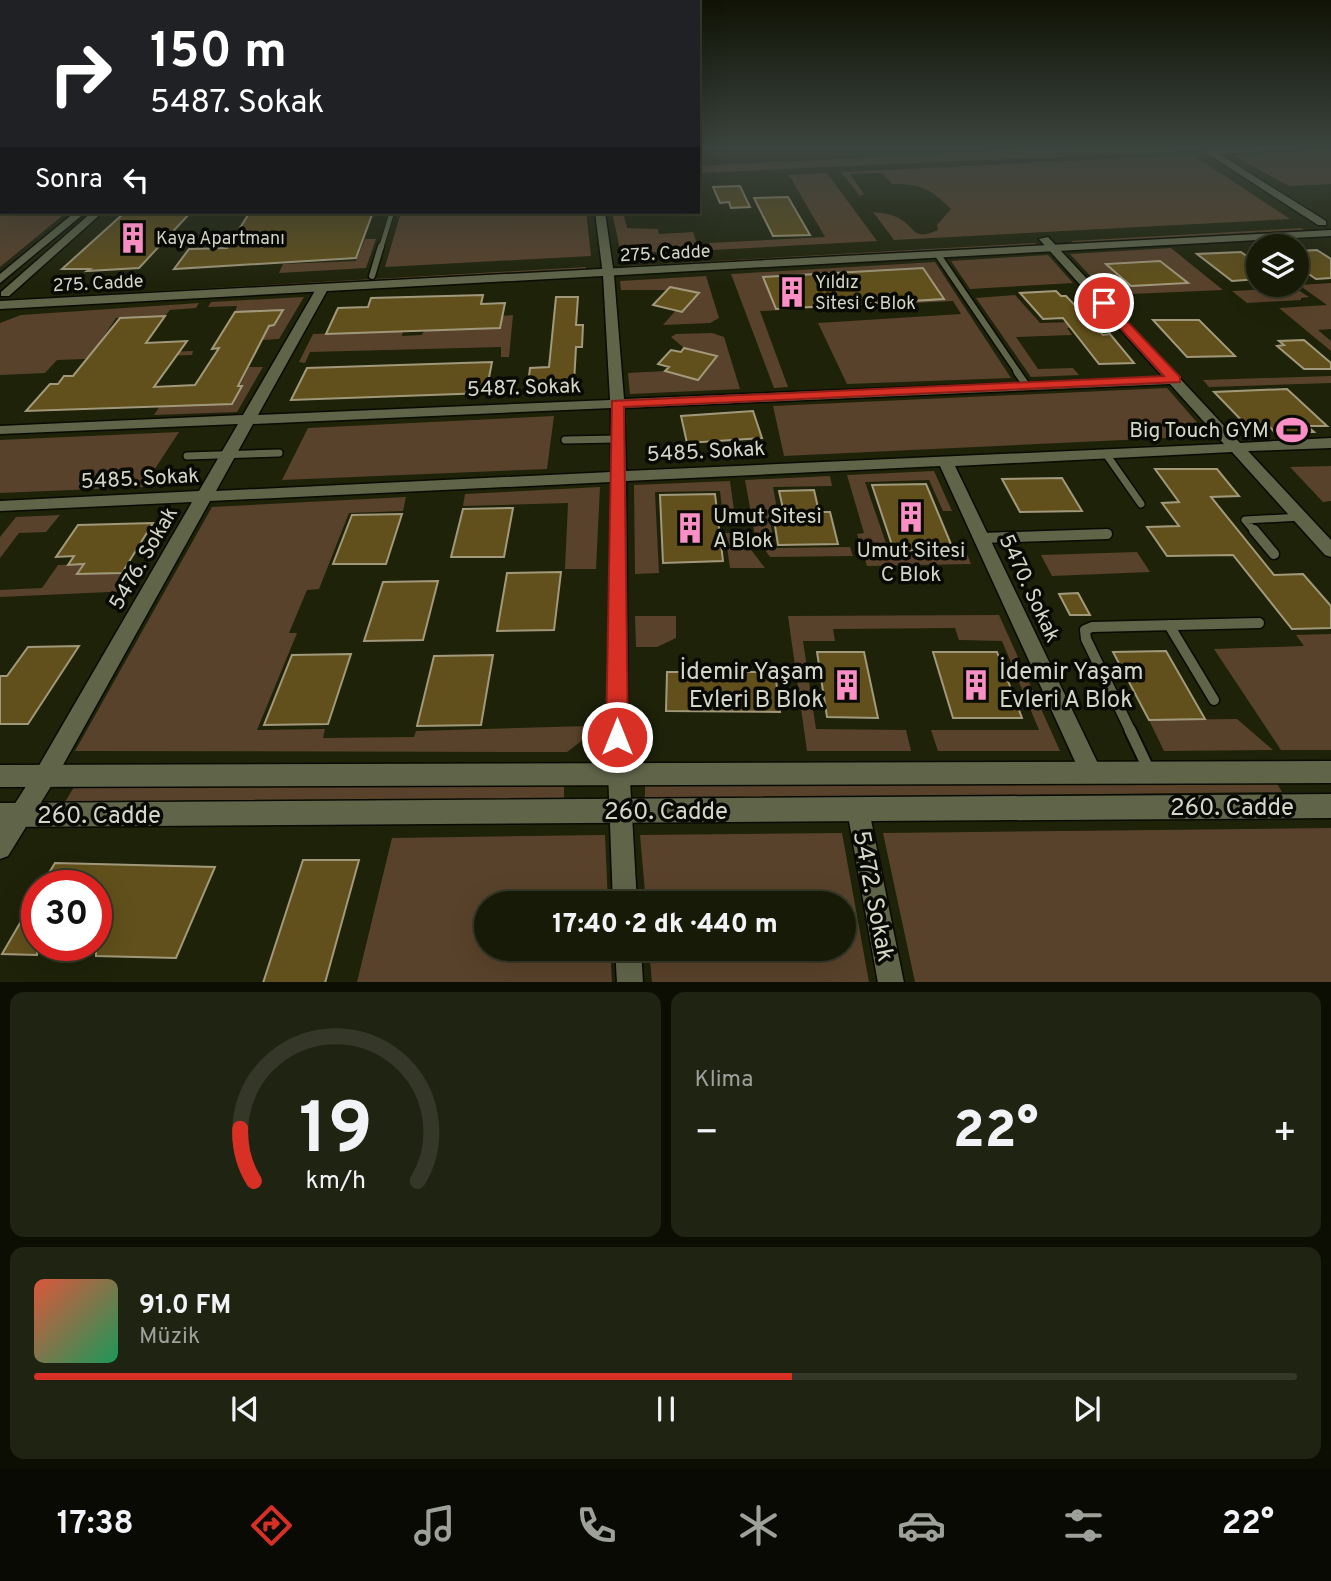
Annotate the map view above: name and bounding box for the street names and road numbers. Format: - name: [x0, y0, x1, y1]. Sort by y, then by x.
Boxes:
- street label: 275. Cadde: [619, 241, 711, 268]
- street label: 275. Cadde: [52, 271, 144, 298]
- street label: 5487. Sokak: [466, 373, 582, 404]
- street label: 5485. Sokak: [646, 436, 766, 469]
- street label: 5485. Sokak: [80, 463, 200, 496]
- street label: 5476. Sokak: [104, 502, 185, 615]
- street label: 5470. Sokak: [992, 530, 1065, 647]
- street label: 260. Cadde: [1170, 794, 1294, 824]
- street label: 260. Cadde: [604, 798, 728, 828]
- street label: 260. Cadde: [37, 802, 161, 832]
- street label: 5472. Sokak: [845, 828, 899, 964]

